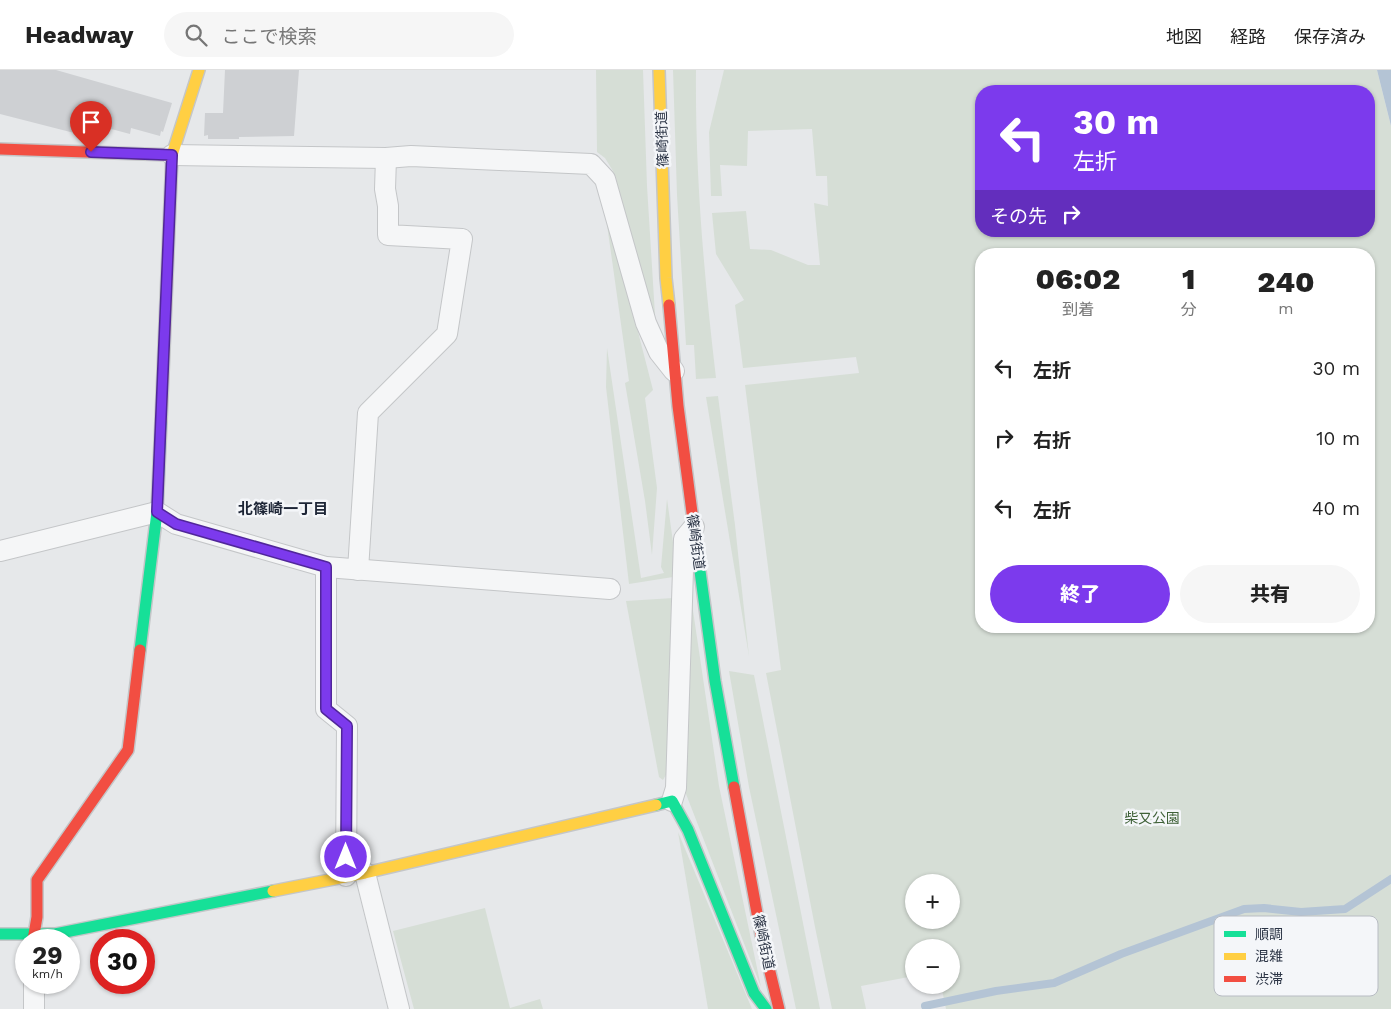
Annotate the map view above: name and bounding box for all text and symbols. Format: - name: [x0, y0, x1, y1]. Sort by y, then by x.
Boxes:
- search box: [164, 12, 514, 57]
- text: Headway: [25, 21, 134, 49]
- icon: search: [182, 21, 210, 49]
- text: ここで検索: [222, 25, 317, 48]
- text: 地図: [1166, 26, 1202, 47]
- text: 経路: [1230, 26, 1266, 47]
- text: 保存済み: [1294, 26, 1366, 47]
- pin: [70, 101, 112, 152]
- text: 30 m: [1073, 101, 1159, 143]
- icon: left: [990, 105, 1055, 170]
- icon: arrive: [77, 108, 105, 136]
- street label: 篠崎街道: [653, 111, 671, 167]
- text: 左折: [1073, 149, 1117, 174]
- icon: right: [1057, 200, 1085, 228]
- text: その先: [990, 205, 1047, 228]
- text: 06:02: [1036, 261, 1120, 296]
- text: 1: [1182, 261, 1195, 296]
- text: 240: [1257, 264, 1314, 299]
- text: m: [1278, 299, 1294, 318]
- text: 到着: [1062, 300, 1094, 319]
- text: 分: [1181, 300, 1197, 319]
- icon: left: [990, 354, 1018, 382]
- text: 30 m: [1313, 357, 1360, 380]
- text: 左折: [1033, 359, 1071, 382]
- icon: right: [990, 424, 1018, 452]
- text: 10 m: [1316, 427, 1360, 450]
- text: 右折: [1033, 429, 1071, 452]
- icon: left: [990, 494, 1018, 522]
- text: 40 m: [1312, 497, 1360, 520]
- text: 左折: [1033, 499, 1071, 522]
- district label: 北篠崎一丁目: [238, 500, 328, 518]
- street label: 篠崎街道: [684, 513, 708, 571]
- button: 終了: [990, 565, 1170, 623]
- button: 共有: [1180, 565, 1360, 623]
- park label: 柴又公園: [1124, 810, 1180, 826]
- position arrow: [319, 830, 371, 882]
- map controls: [905, 874, 960, 994]
- button: +: [905, 874, 960, 929]
- street label: 篠崎街道: [750, 913, 778, 971]
- legend: [1214, 916, 1378, 996]
- text: 順調: [1255, 926, 1283, 942]
- speed limit sign: 30: [90, 929, 155, 994]
- button: −: [905, 939, 960, 994]
- text: 29: [32, 941, 63, 970]
- text: 混雑: [1255, 948, 1283, 964]
- text: km/h: [32, 967, 63, 981]
- text: 渋滞: [1255, 971, 1283, 987]

